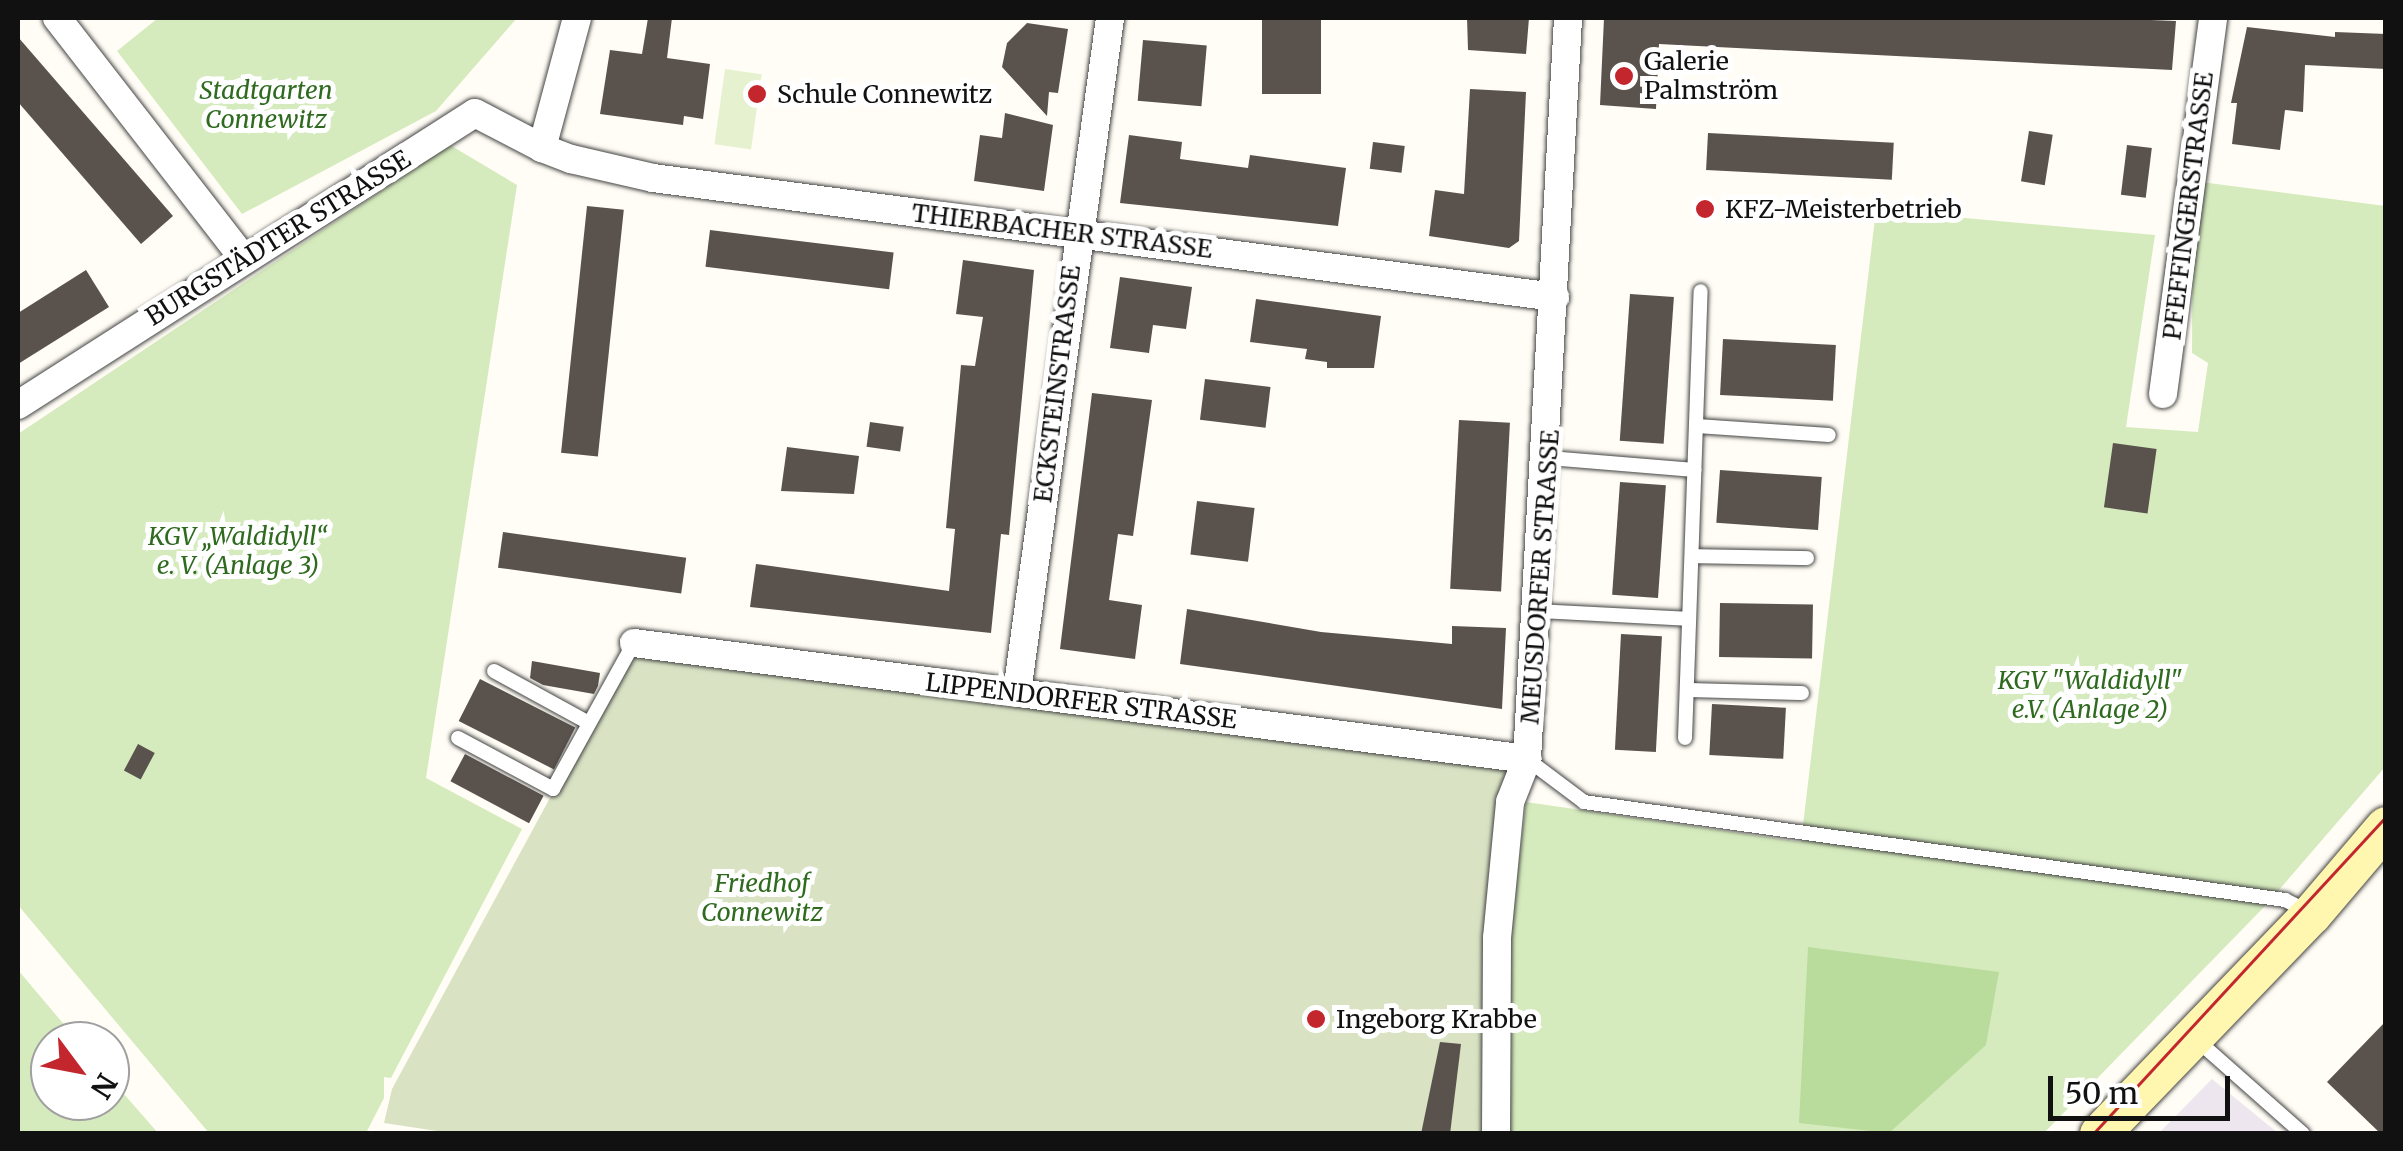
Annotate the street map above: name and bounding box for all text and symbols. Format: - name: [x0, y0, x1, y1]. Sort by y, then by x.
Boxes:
- place label: Galerie Palmström: [1644, 47, 1778, 106]
- marker: Galerie Palmström: [1613, 65, 1635, 87]
- street label: PFEFFINGERSTRASSE: [2157, 70, 2219, 342]
- park label: Stadtgarten Connewitz: [199, 76, 333, 135]
- place label: Schule Connewitz: [777, 79, 992, 109]
- marker: Schule Connewitz: [746, 83, 768, 105]
- street label: BURGSTÄDTER STRASSE: [140, 144, 416, 332]
- place label: KFZ-Meisterbetrieb: [1725, 194, 1962, 224]
- street label: THIERBACHER STRASSE: [910, 198, 1214, 264]
- marker: KFZ-Meisterbetrieb: [1694, 198, 1716, 220]
- street label: ECKSTEINSTRASSE: [1028, 264, 1086, 504]
- street label: MEUSDORFER STRASSE: [1515, 429, 1565, 725]
- park label: KGV „Waldidyll“ e. V. (Anlage 3): [148, 522, 328, 581]
- park label: KGV "Waldidyll" e.V. (Anlage 2): [1998, 666, 2182, 725]
- street label: LIPPENDORFER STRASSE: [924, 667, 1238, 735]
- park label: Friedhof Connewitz: [701, 869, 823, 928]
- place label: Ingeborg Krabbe: [1336, 1004, 1537, 1034]
- marker: Ingeborg Krabbe: [1305, 1008, 1327, 1030]
- north arrow: [30, 1021, 130, 1121]
- scale bar: [2053, 1056, 2236, 1118]
- text: N: [83, 1067, 125, 1105]
- text: 50 m: [2065, 1074, 2138, 1112]

